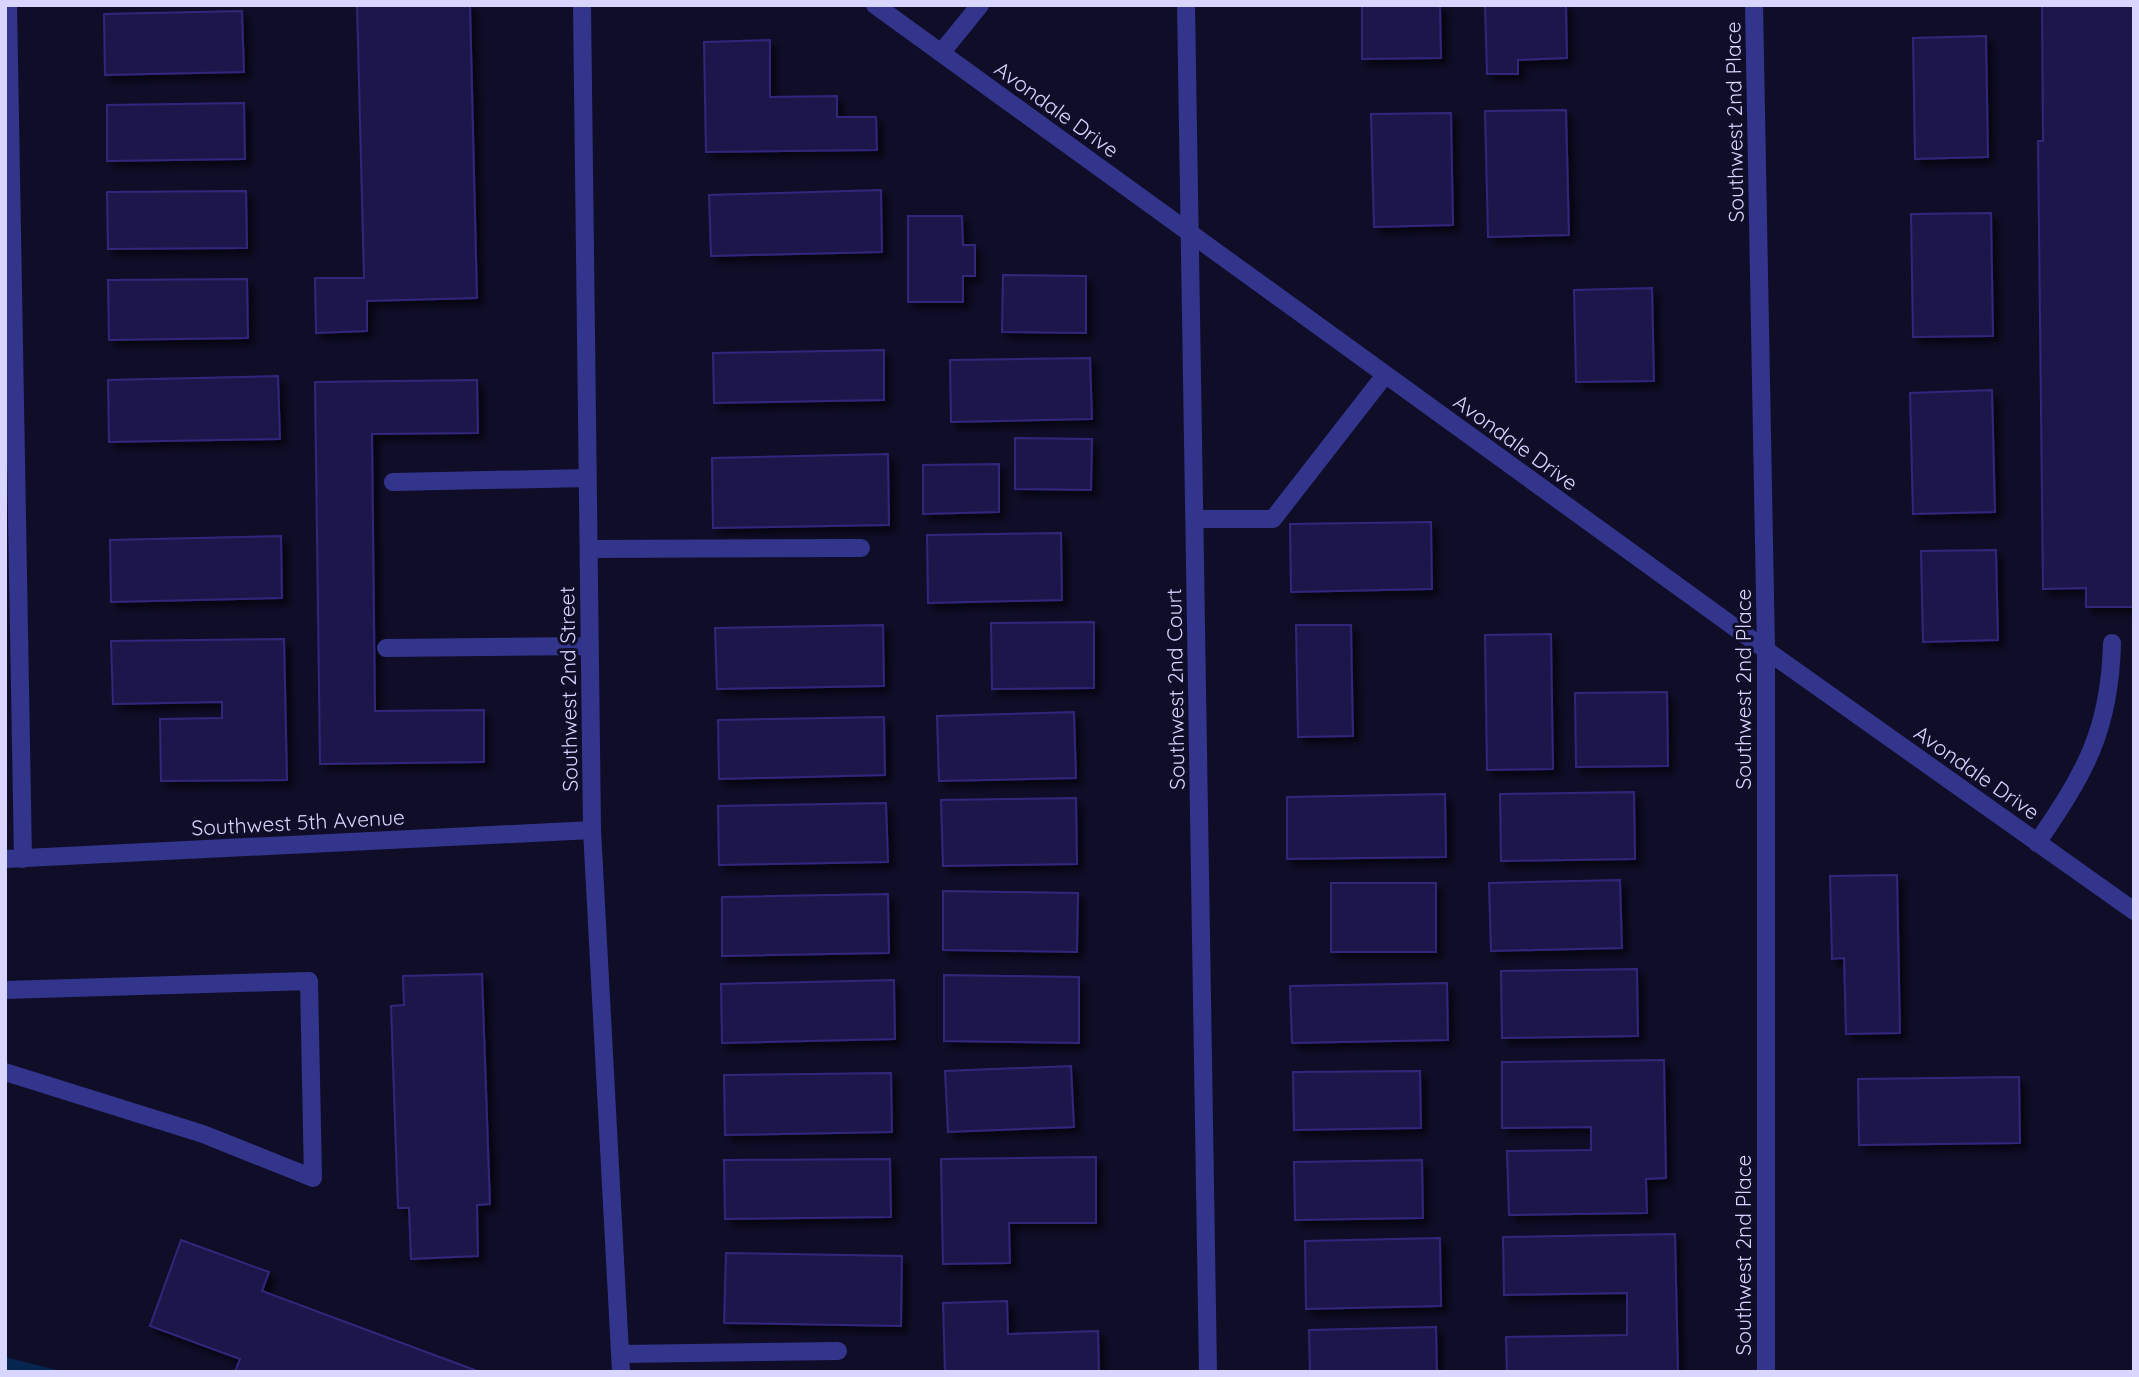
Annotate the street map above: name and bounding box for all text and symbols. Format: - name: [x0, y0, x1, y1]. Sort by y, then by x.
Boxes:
- street label: Southwest 2nd Place: [1719, 21, 1749, 223]
- street label: Avondale Drive: [990, 55, 1124, 163]
- street label: Avondale Drive: [1449, 388, 1583, 496]
- street label: Southwest 2nd Street: [553, 586, 583, 792]
- street label: Southwest 2nd Court: [1160, 588, 1190, 790]
- street label: Southwest 2nd Place: [1730, 589, 1756, 789]
- street label: Avondale Drive: [1909, 719, 2045, 825]
- street label: Southwest 5th Avenue: [191, 803, 405, 841]
- street label: Southwest 2nd Place: [1730, 1155, 1756, 1355]

